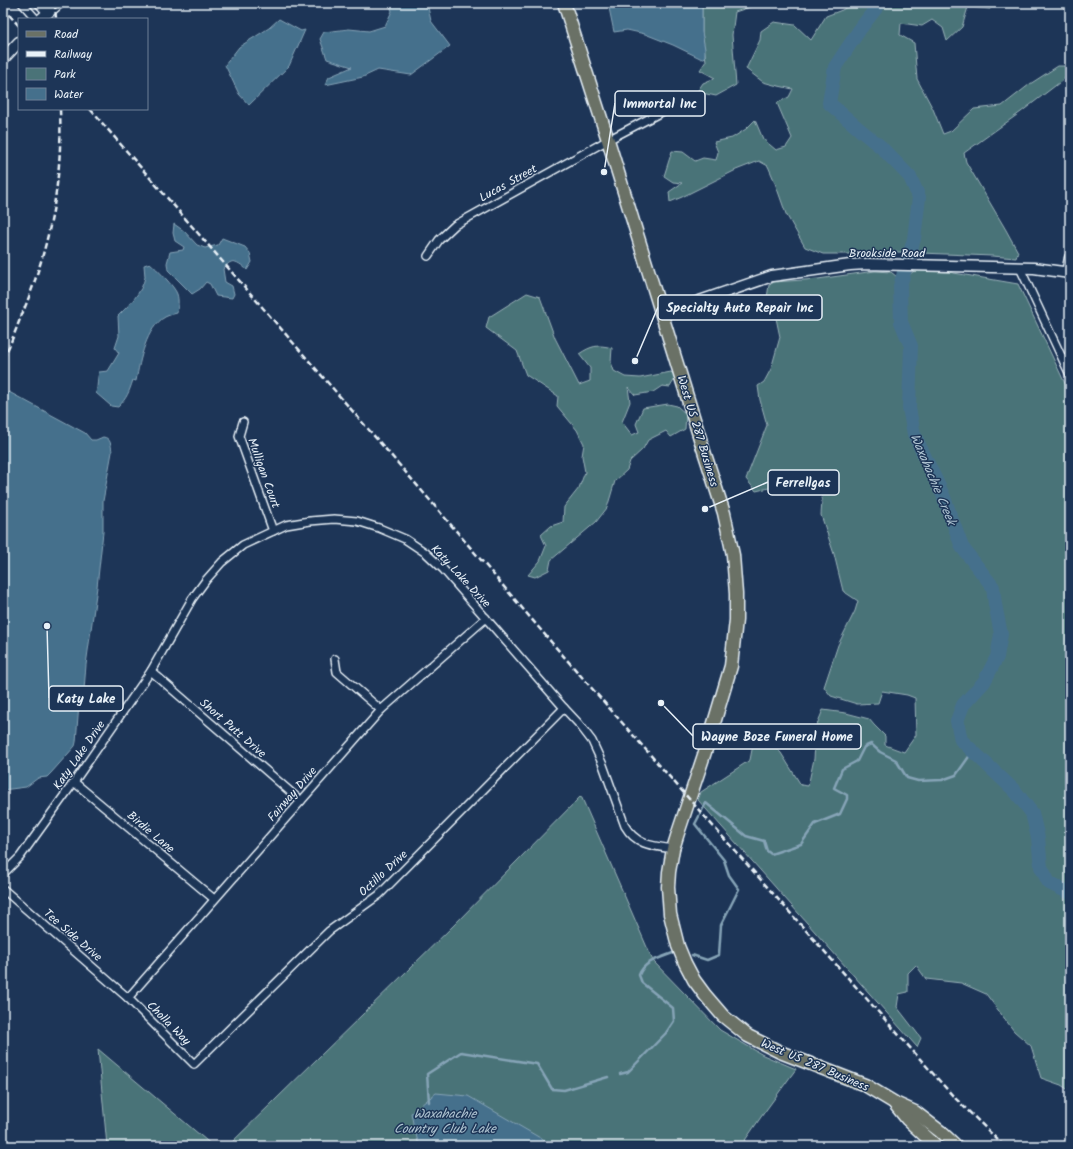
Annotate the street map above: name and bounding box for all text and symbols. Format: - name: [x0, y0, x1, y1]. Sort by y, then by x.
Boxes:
- legend: [18, 18, 148, 110]
- text: Road: [54, 25, 79, 44]
- text: Railway: [54, 45, 92, 64]
- text: Park: [54, 65, 76, 84]
- text: Water: [54, 85, 84, 104]
- callout: Immortal Inc: [615, 91, 705, 116]
- text: Immortal Inc: [623, 94, 697, 115]
- street label: Lucas Street: [476, 160, 541, 207]
- street label: Brookside Road: [849, 244, 926, 263]
- callout: Specialty Auto Repair Inc: [658, 295, 822, 320]
- text: Specialty Auto Repair Inc: [666, 298, 814, 319]
- street label: West US 287 Business: [672, 373, 724, 489]
- water label: Waxahachie Creek: [904, 430, 962, 530]
- street label: Mulligan Court: [242, 435, 285, 511]
- callout: Ferrellgas: [768, 470, 839, 495]
- text: Ferrellgas: [775, 473, 831, 494]
- street label: Katy Lake Drive: [426, 540, 496, 613]
- callout: Katy Lake: [49, 686, 123, 711]
- text: Katy Lake: [57, 689, 116, 710]
- street label: Short Putt Drive: [195, 694, 271, 763]
- street label: Katy Lake Drive: [48, 716, 111, 794]
- callout: Wayne Boze Funeral Home: [693, 724, 861, 749]
- text: Wayne Boze Funeral Home: [701, 727, 854, 748]
- street label: Fairway Drive: [263, 762, 322, 826]
- street label: Birdie Lane: [123, 807, 179, 859]
- street label: Octillo Drive: [354, 845, 413, 901]
- street label: Tee Side Drive: [39, 904, 107, 967]
- street label: Cholla Way: [142, 997, 195, 1050]
- street label: West US 287 Business: [758, 1034, 872, 1097]
- water label: Waxahachie Country Club Lake: [394, 1104, 497, 1140]

